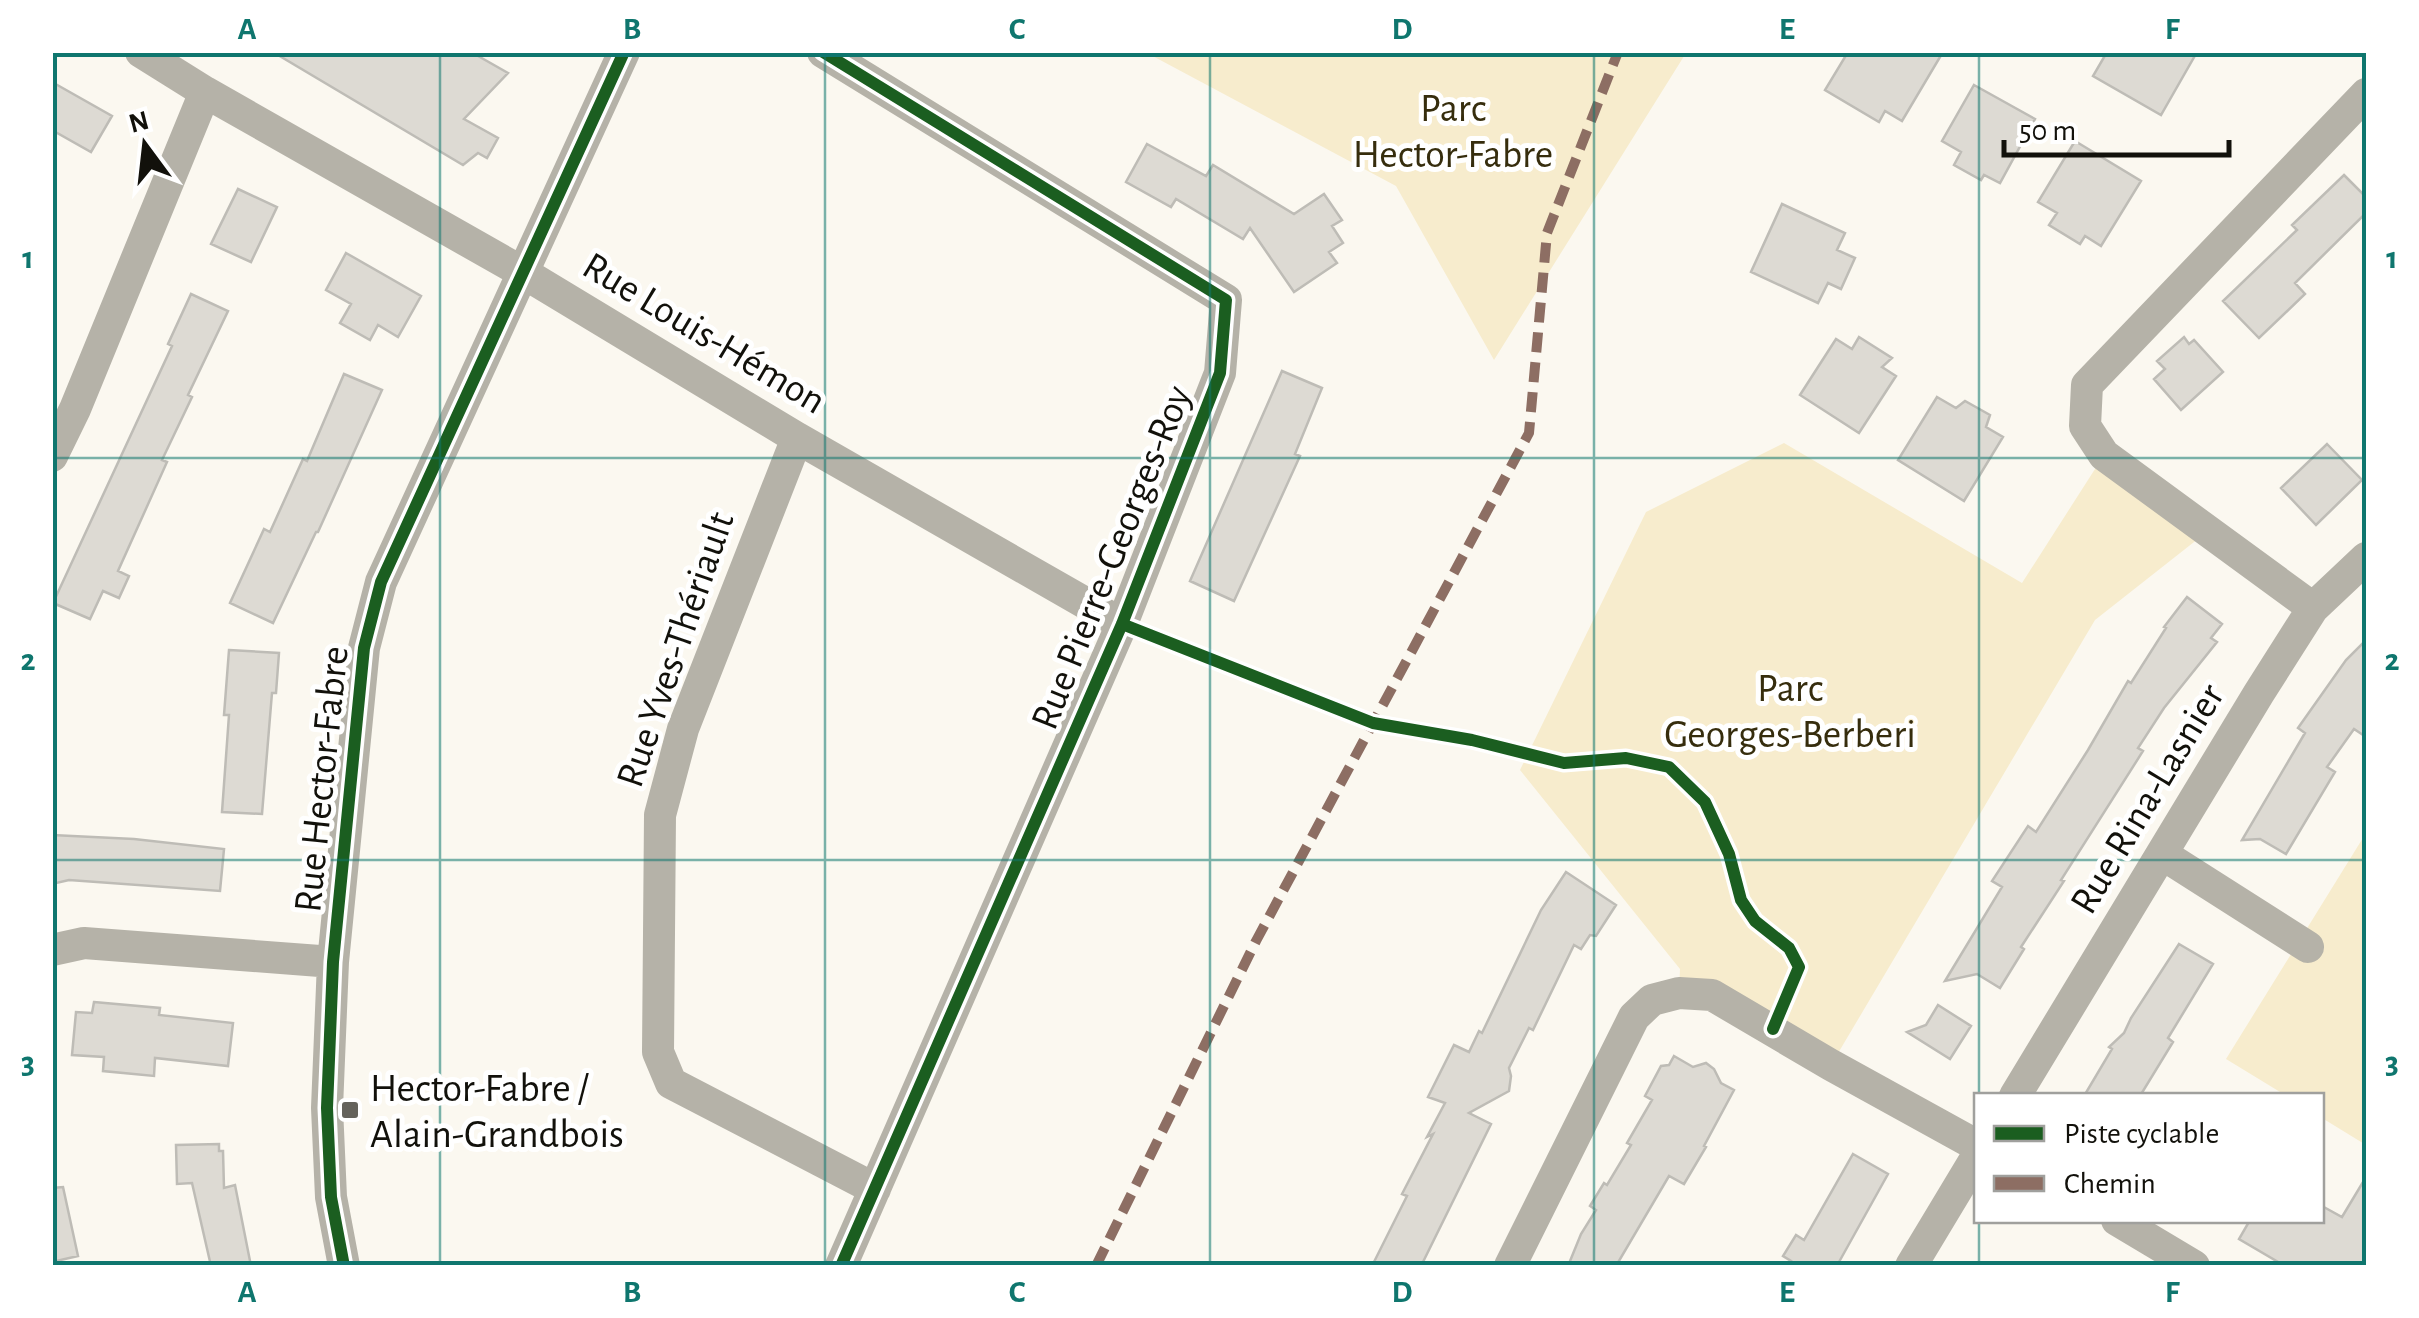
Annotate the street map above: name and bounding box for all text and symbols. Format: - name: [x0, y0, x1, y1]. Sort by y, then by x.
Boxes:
- text: A: [237, 13, 257, 45]
- text: B: [623, 13, 641, 45]
- text: C: [1009, 13, 1026, 45]
- text: D: [1392, 13, 1413, 45]
- text: E: [1779, 13, 1795, 45]
- text: F: [2165, 13, 2181, 45]
- park label: Parc Hector-Fabre: [1353, 89, 1553, 175]
- north arrow: [95, 95, 195, 195]
- scale bar: [2004, 95, 2229, 157]
- text: N: [126, 107, 152, 139]
- text: 50 m: [2019, 116, 2076, 146]
- text: 1: [22, 242, 34, 274]
- text: 1: [2386, 242, 2398, 274]
- street label: Rue Louis-Hémon: [576, 246, 832, 422]
- street label: Rue Pierre-Georges-Roy: [1025, 380, 1199, 735]
- street label: Rue Yves-Thériault: [610, 507, 742, 792]
- text: 2: [20, 644, 36, 676]
- street label: Rue Hector-Fabre: [288, 644, 356, 914]
- text: 2: [2384, 644, 2400, 676]
- park label: Parc Georges-Berberi: [1664, 669, 1916, 755]
- street label: Rue Rina-Lasnier: [2063, 677, 2232, 921]
- text: 3: [21, 1047, 35, 1079]
- text: 3: [2385, 1047, 2399, 1079]
- place label: Hector-Fabre / Alain-Grandbois: [370, 1069, 624, 1155]
- legend: [1974, 1093, 2324, 1223]
- marker: Hector-Fabre / Alain-Grandbois: [339, 1099, 361, 1121]
- text: Piste cyclable: [2064, 1119, 2219, 1149]
- text: Chemin: [2064, 1169, 2156, 1199]
- text: A: [237, 1276, 257, 1308]
- text: B: [623, 1276, 641, 1308]
- text: C: [1009, 1276, 1026, 1308]
- text: D: [1392, 1276, 1413, 1308]
- text: E: [1779, 1276, 1795, 1308]
- text: F: [2165, 1276, 2181, 1308]

